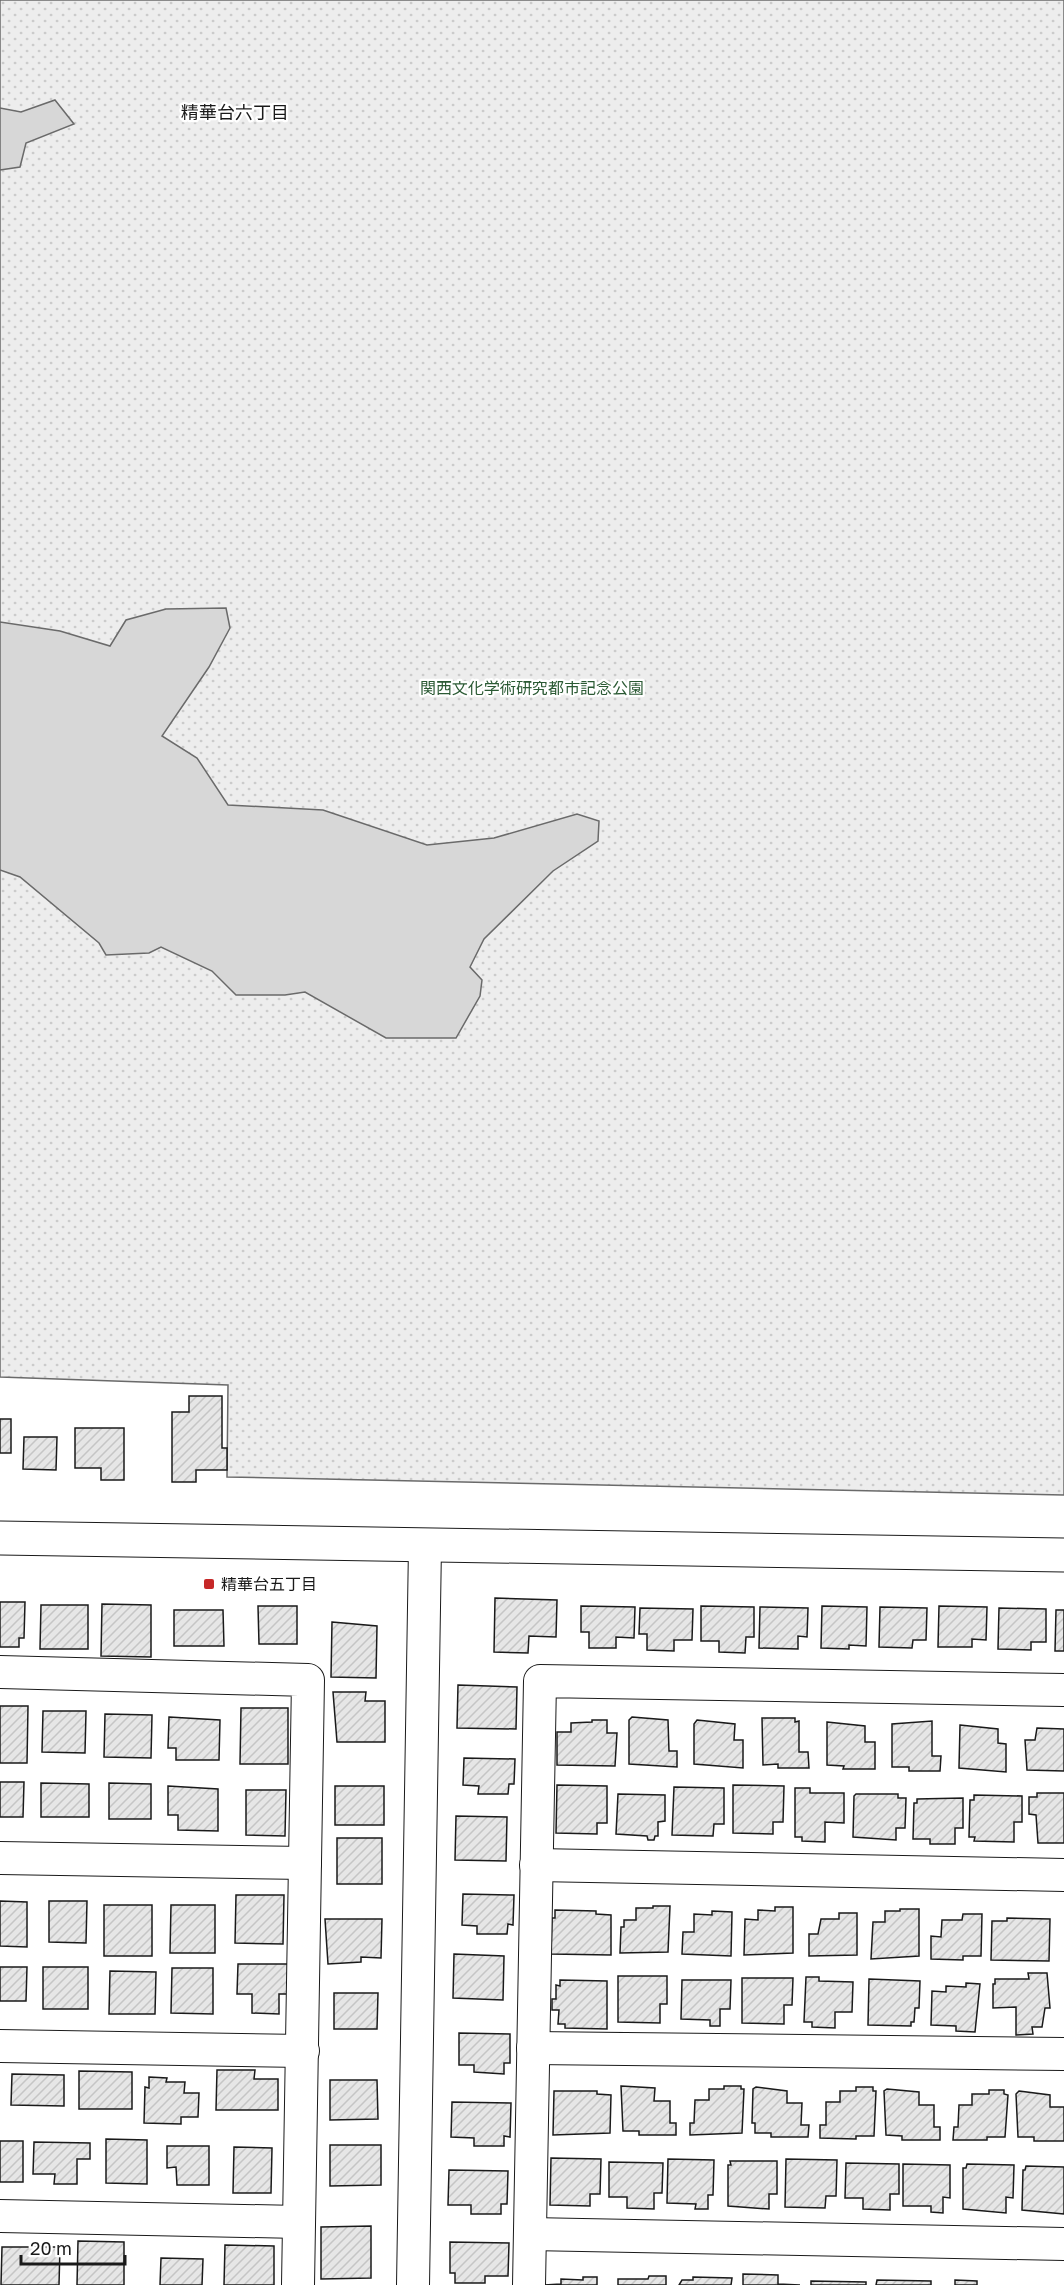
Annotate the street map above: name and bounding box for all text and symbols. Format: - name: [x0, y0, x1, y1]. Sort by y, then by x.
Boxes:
- district label: 精華台六丁目: [181, 101, 289, 123]
- park label: 関西文化学術研究都市記念公園: [420, 678, 644, 698]
- place label: 精華台五丁目: [221, 1574, 317, 1594]
- marker: 精華台五丁目: [202, 1577, 216, 1591]
- scale bar: [21, 2228, 124, 2266]
- text: 20 m: [30, 2237, 72, 2259]

